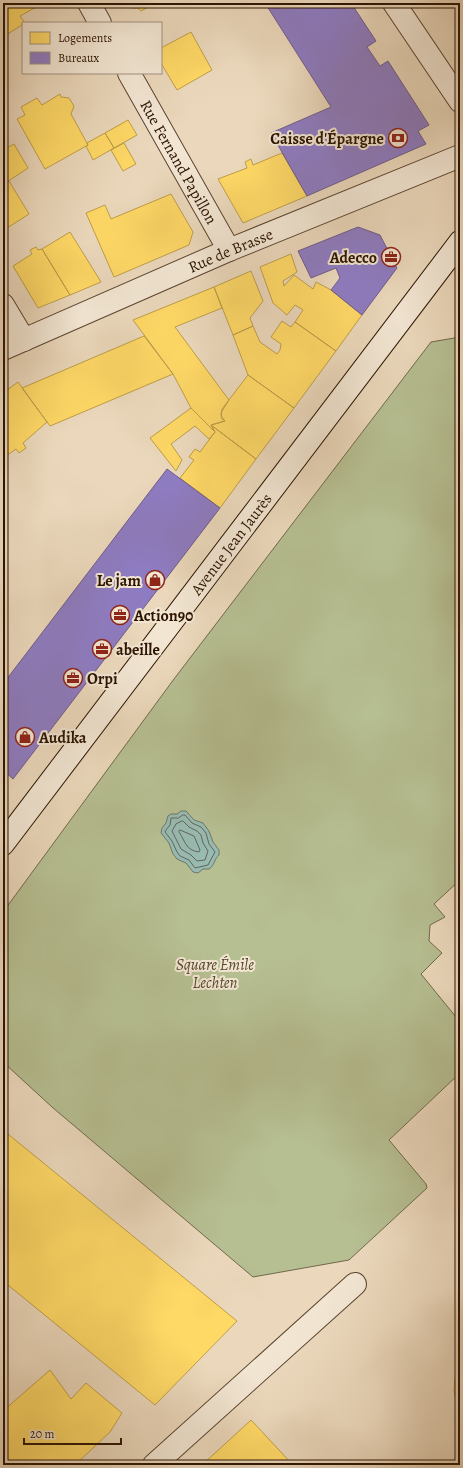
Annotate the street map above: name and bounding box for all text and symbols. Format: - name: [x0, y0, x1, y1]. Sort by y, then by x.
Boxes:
- legend: [22, 22, 162, 74]
- text: Logements: [58, 30, 112, 46]
- text: Bureaux: [58, 50, 100, 66]
- street label: Rue Fernand Papillon: [134, 96, 222, 229]
- bank icon: Caisse d'Épargne: [387, 127, 409, 149]
- place label: Caisse d'Épargne: [270, 128, 384, 150]
- street label: Rue de Brasse: [185, 223, 276, 279]
- office icon: Adecco: [380, 246, 402, 268]
- place label: Adecco: [329, 247, 377, 269]
- street label: Avenue Jean Jaurès: [185, 489, 278, 601]
- shop icon: Le jam: [144, 569, 166, 591]
- place label: Le jam: [97, 570, 142, 592]
- office icon: Action90: [109, 604, 131, 626]
- place label: Action90: [133, 605, 193, 627]
- office icon: abeille: [91, 638, 113, 660]
- place label: abeille: [116, 639, 160, 661]
- office icon: Orpi: [62, 667, 84, 689]
- place label: Orpi: [87, 668, 118, 690]
- shop icon: Audika: [14, 726, 36, 748]
- place label: Audika: [38, 727, 87, 749]
- park label: Square Émile Lechten: [176, 954, 254, 994]
- scale bar: [24, 1420, 121, 1446]
- text: 20 m: [30, 1426, 54, 1442]

